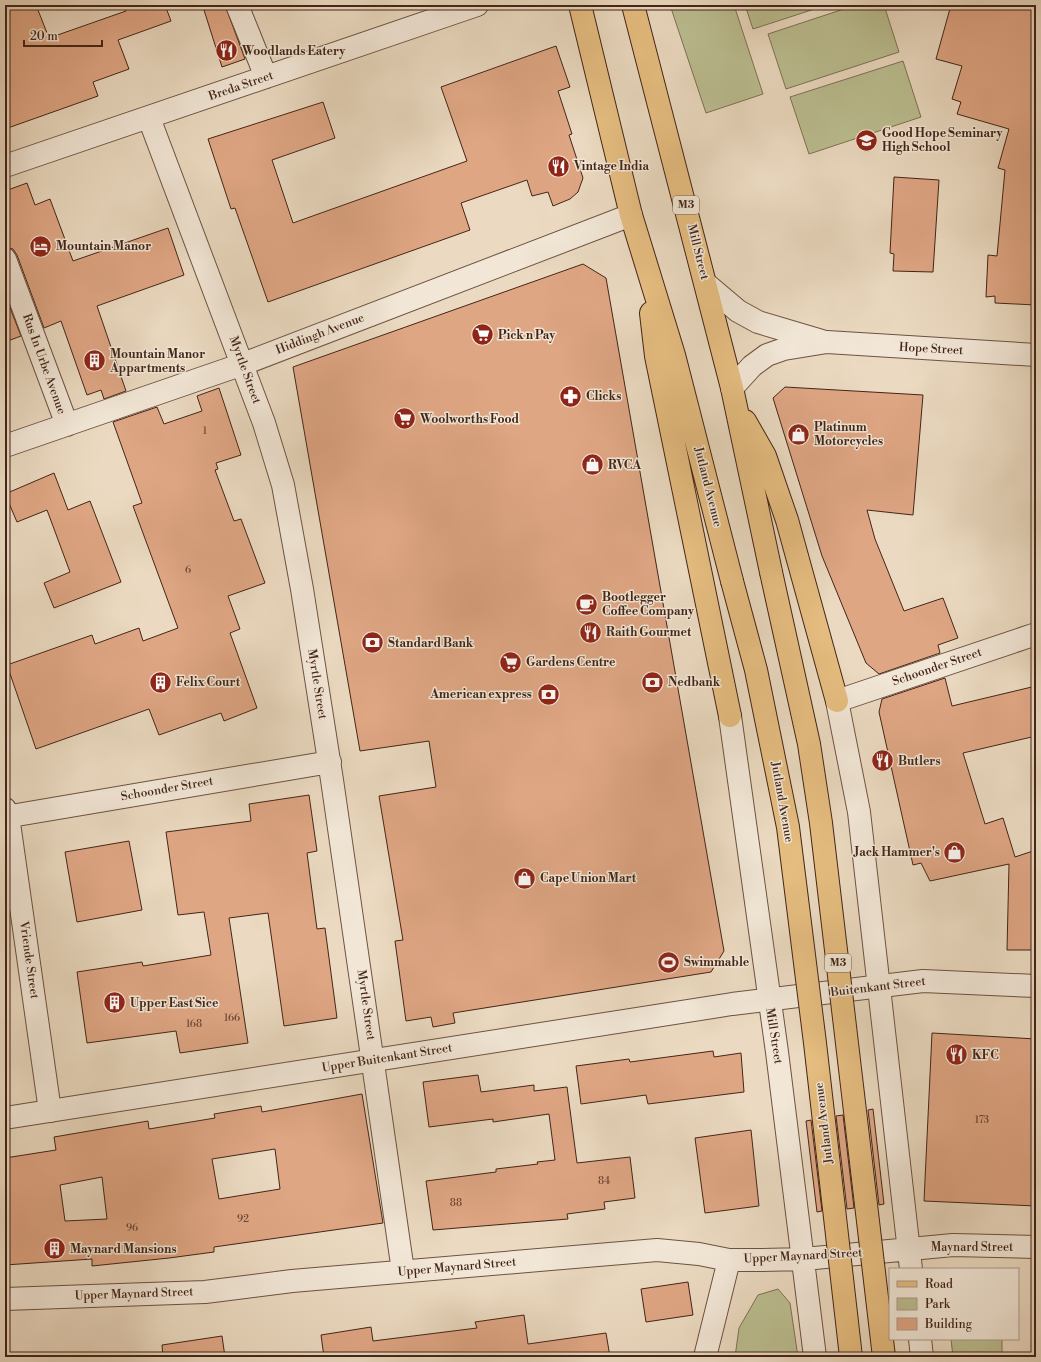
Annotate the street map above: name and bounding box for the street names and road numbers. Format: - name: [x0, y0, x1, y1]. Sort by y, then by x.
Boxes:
- street label: Breda Street: [206, 68, 276, 104]
- road number: M3: [673, 196, 699, 214]
- street label: Mill Street: [684, 223, 712, 282]
- street label: Hiddingh Avenue: [274, 310, 366, 358]
- street label: Rus In Urbe Avenue: [19, 312, 69, 416]
- street label: Myrtle Street: [226, 334, 264, 407]
- street label: Hope Street: [898, 340, 964, 358]
- street label: Jutland Avenue: [691, 444, 725, 529]
- street label: Schoonder Street: [890, 644, 984, 689]
- street label: Myrtle Street: [304, 648, 330, 721]
- street label: Jutland Avenue: [767, 759, 797, 844]
- street label: Schoonder Street: [120, 773, 215, 805]
- street label: Vriende Street: [16, 919, 42, 1001]
- road number: M3: [825, 954, 851, 972]
- street label: Myrtle Street: [354, 969, 378, 1042]
- street label: Buitenkant Street: [829, 974, 927, 1000]
- street label: Mill Street: [762, 1007, 786, 1066]
- street label: Upper Buitenkant Street: [321, 1040, 454, 1076]
- street label: Jutland Avenue: [812, 1081, 837, 1166]
- street label: Maynard Street: [931, 1240, 1014, 1255]
- street label: Upper Maynard Street: [743, 1245, 863, 1267]
- street label: Upper Maynard Street: [397, 1254, 518, 1280]
- street label: Upper Maynard Street: [74, 1284, 194, 1304]

